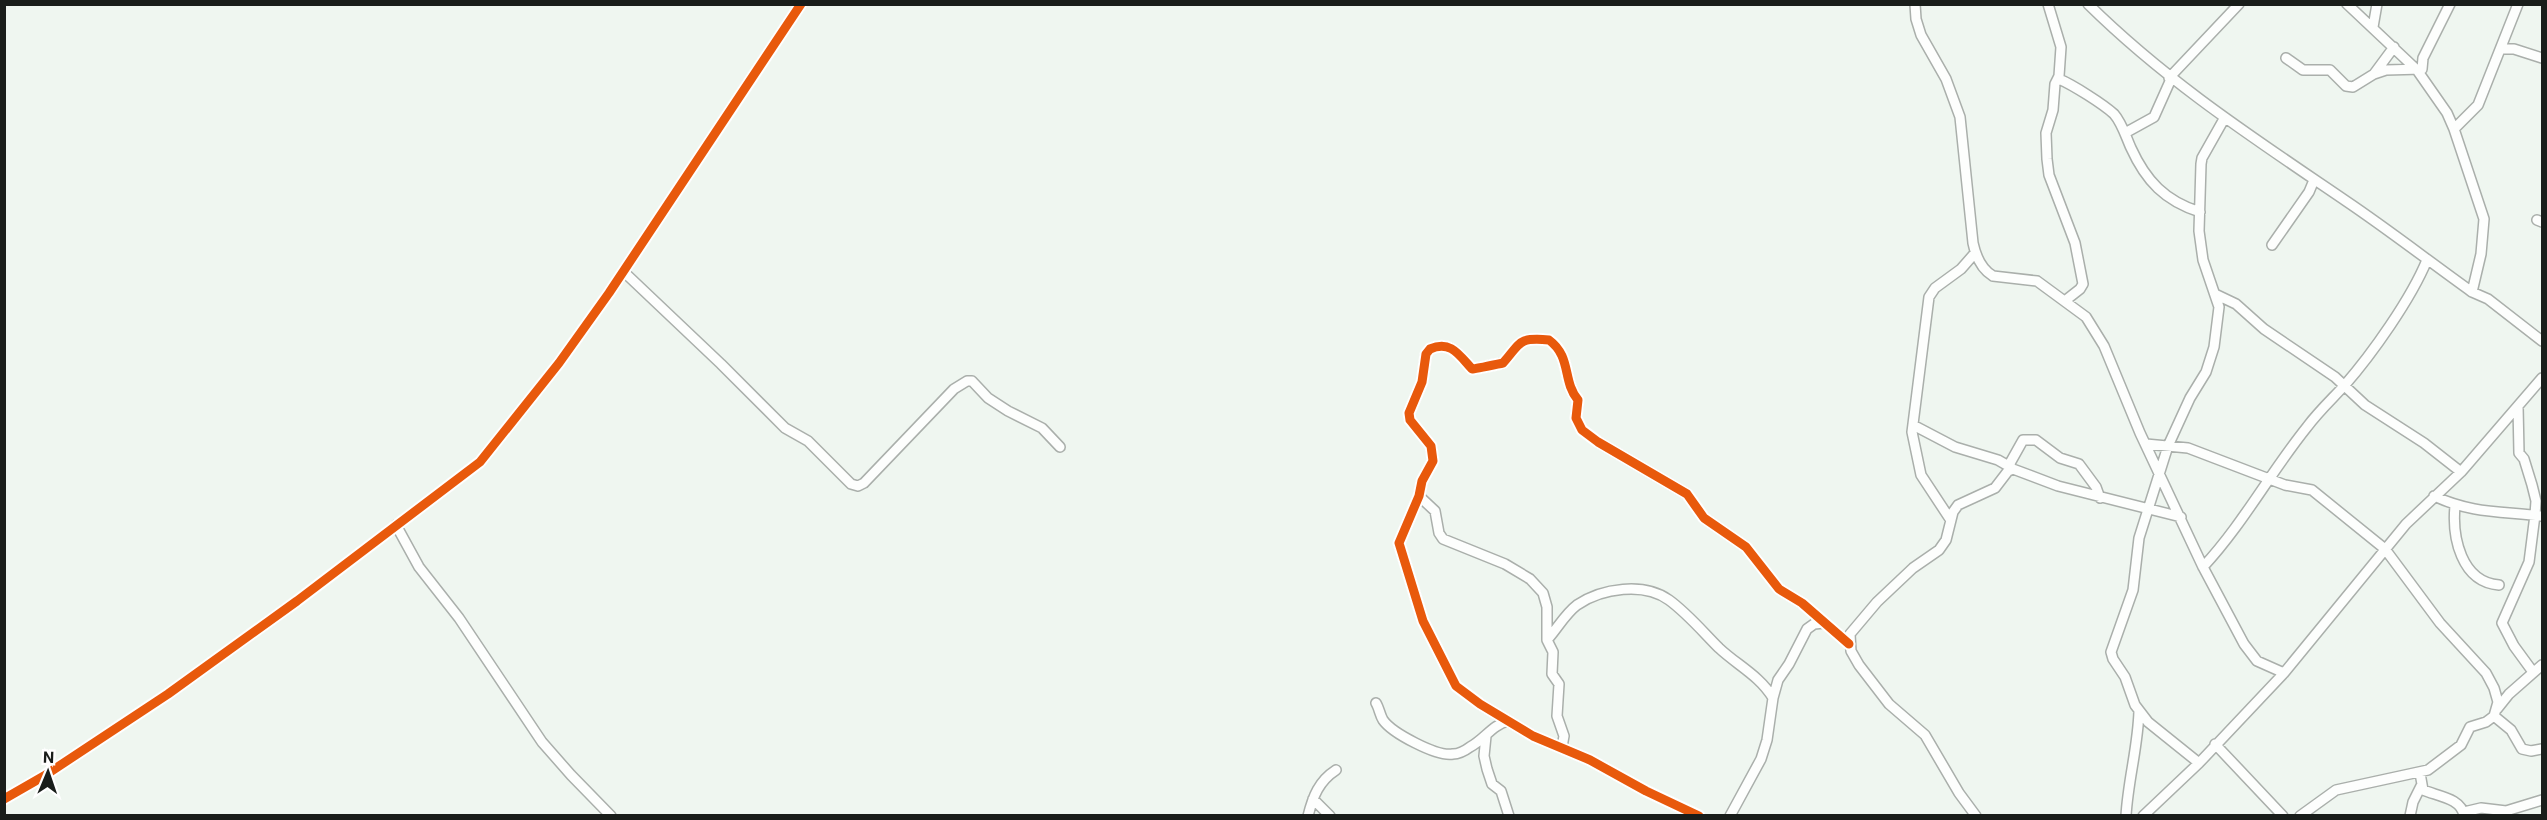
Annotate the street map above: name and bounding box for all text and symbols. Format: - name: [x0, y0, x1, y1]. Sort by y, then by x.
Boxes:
- north arrow: [18, 742, 78, 802]
- text: N: [43, 748, 54, 767]

